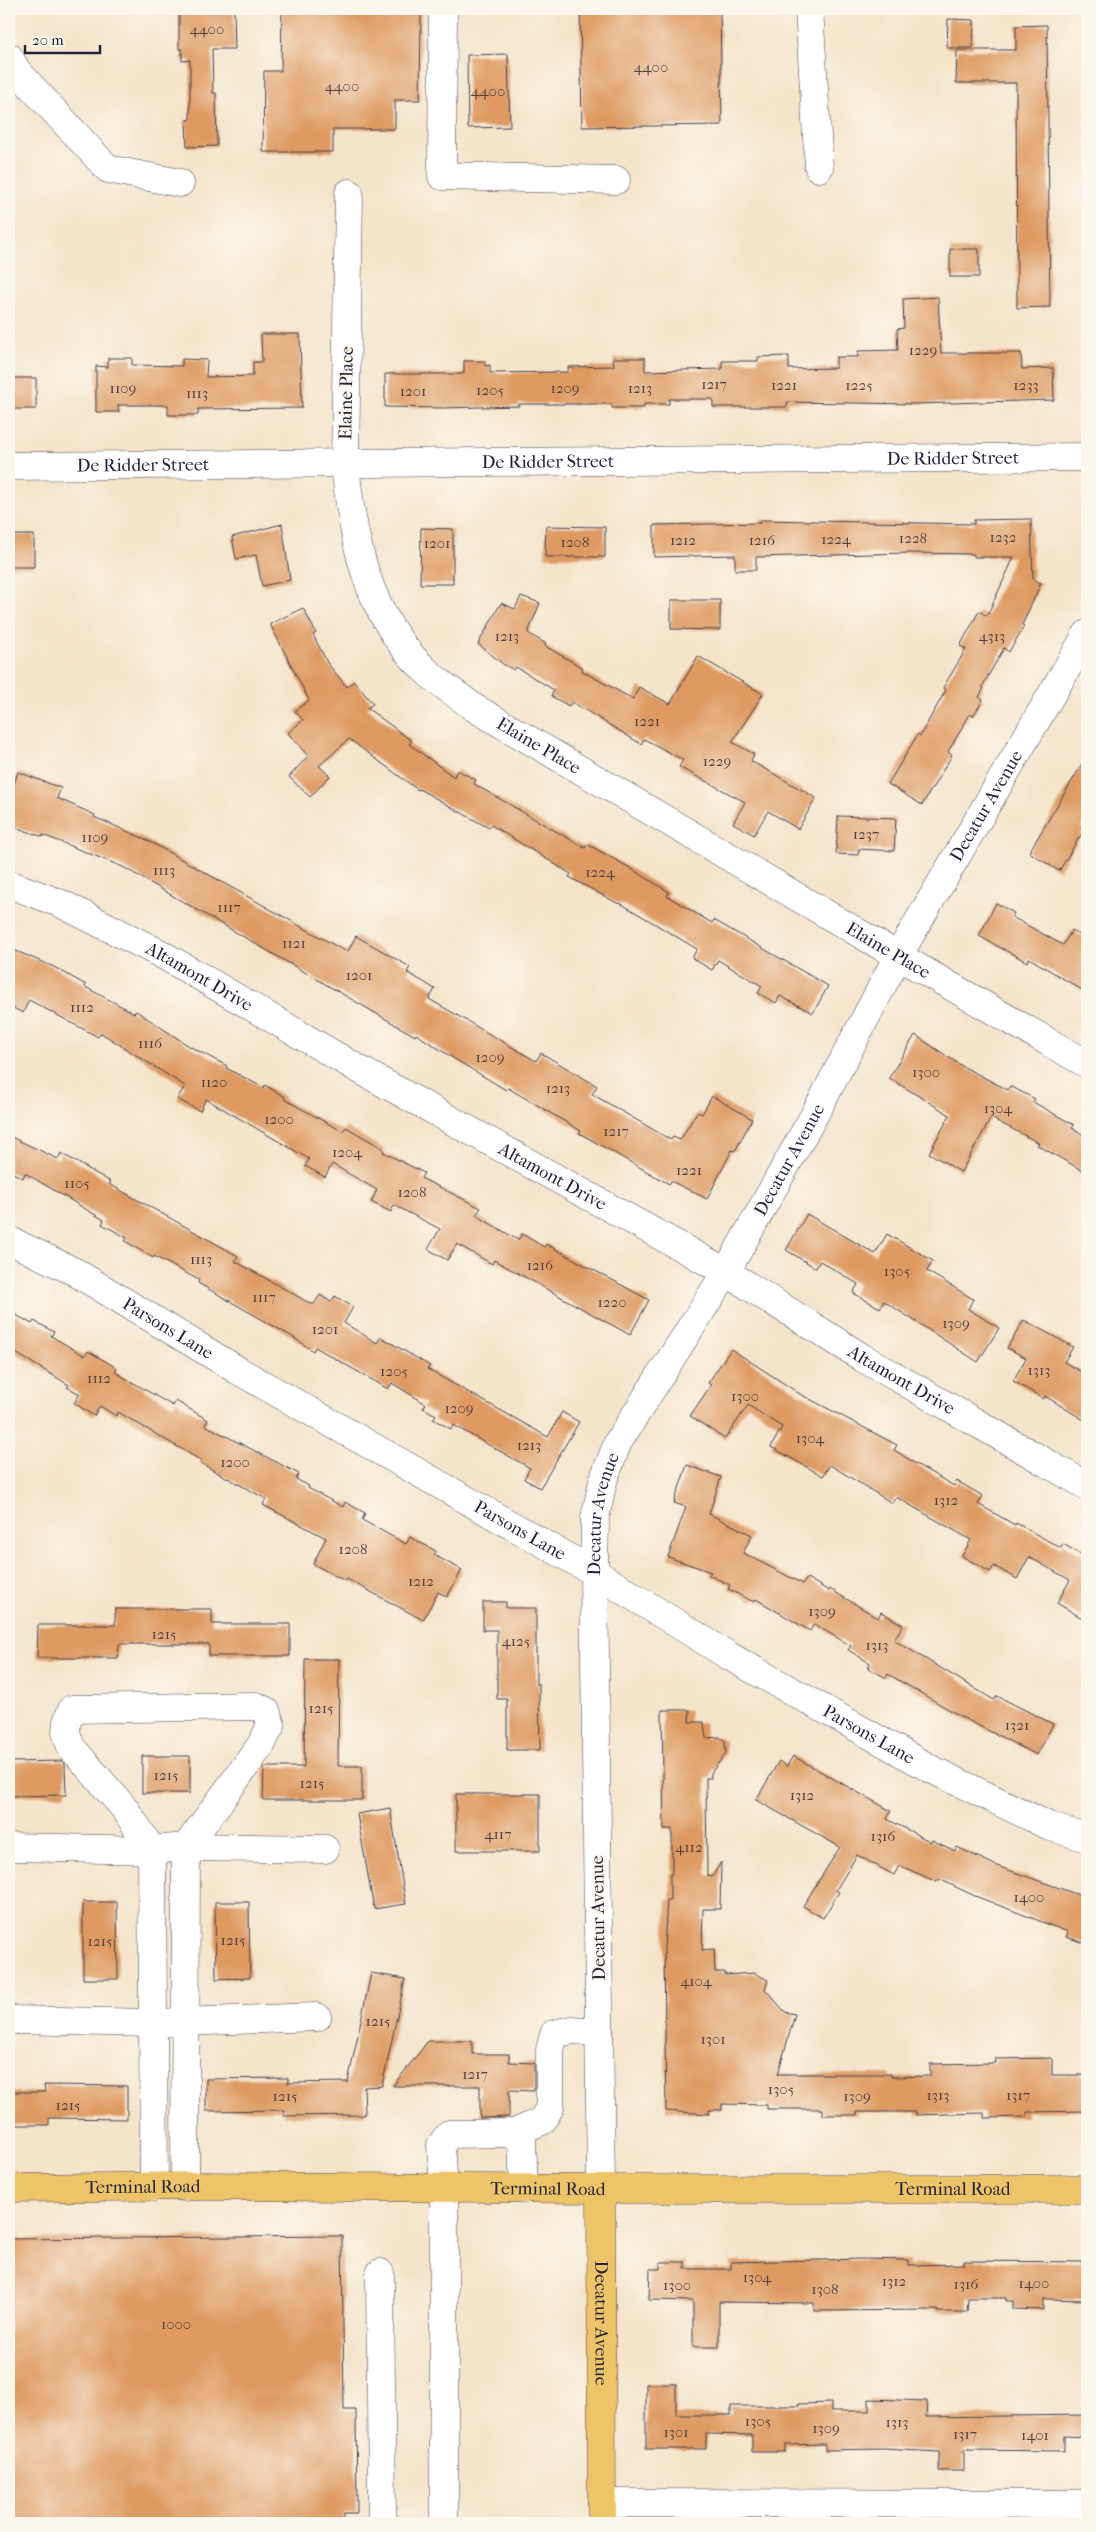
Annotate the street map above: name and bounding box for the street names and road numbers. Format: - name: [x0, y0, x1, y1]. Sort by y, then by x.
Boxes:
- street label: Elaine Place: [335, 346, 358, 440]
- street label: De Ridder Street: [887, 448, 1020, 470]
- street label: De Ridder Street: [482, 451, 615, 473]
- street label: De Ridder Street: [77, 454, 210, 476]
- street label: Elaine Place: [493, 713, 584, 779]
- street label: Decatur Avenue: [946, 747, 1027, 865]
- street label: Elaine Place: [842, 918, 934, 983]
- street label: Altamont Drive: [141, 938, 256, 1016]
- street label: Decatur Avenue: [750, 1100, 829, 1220]
- street label: Altamont Drive: [494, 1138, 610, 1215]
- street label: Parsons Lane: [119, 1293, 217, 1364]
- street label: Altamont Drive: [843, 1341, 959, 1419]
- street label: Decatur Avenue: [584, 1450, 624, 1576]
- street label: Parsons Lane: [470, 1496, 569, 1565]
- street label: Parsons Lane: [819, 1701, 918, 1769]
- street label: Decatur Avenue: [587, 1855, 610, 1981]
- street label: Terminal Road: [85, 2176, 201, 2198]
- street label: Terminal Road: [490, 2178, 606, 2200]
- street label: Terminal Road: [895, 2179, 1011, 2200]
- street label: Decatur Avenue: [590, 2260, 612, 2386]

